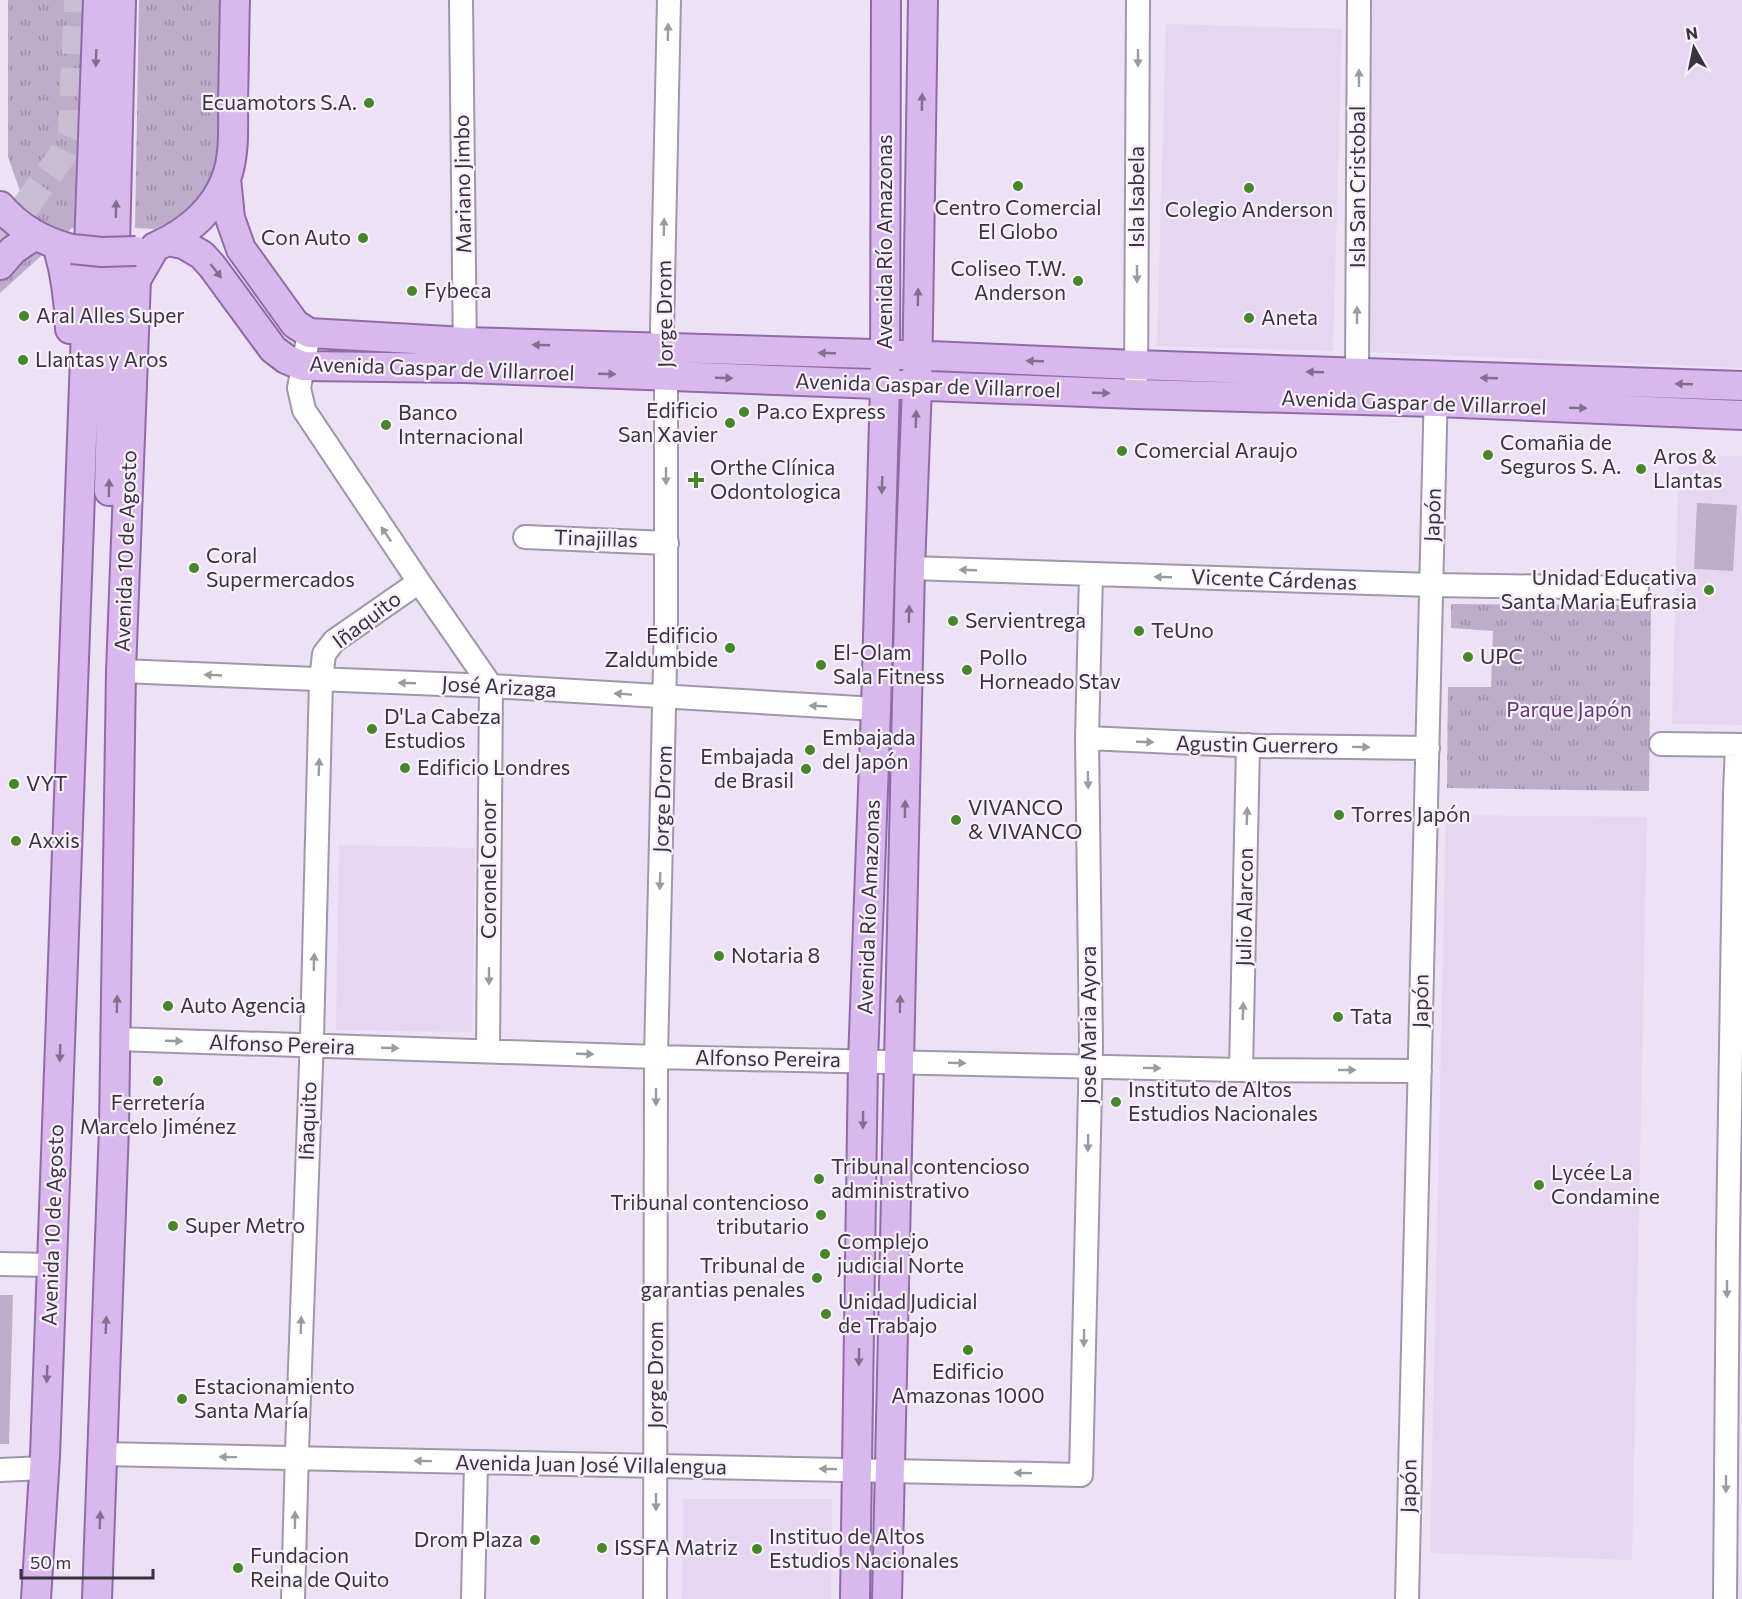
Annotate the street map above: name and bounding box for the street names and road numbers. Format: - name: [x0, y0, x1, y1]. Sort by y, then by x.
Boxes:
- street label: Isla San Cristobal: [1344, 106, 1369, 268]
- street label: Mariano Jimbo: [448, 114, 475, 254]
- street label: Avenida Río Amazonas: [871, 134, 896, 350]
- street label: Isla Isabela: [1123, 146, 1148, 248]
- street label: Jorge Drom: [650, 260, 677, 368]
- street label: Avenida Gaspar de Villarroel: [309, 350, 575, 385]
- street label: Avenida Gaspar de Villarroel: [795, 367, 1061, 402]
- street label: Avenida Gaspar de Villarroel: [1281, 384, 1547, 419]
- street label: Avenida 10 de Agosto: [108, 450, 141, 652]
- street label: Japón: [1418, 487, 1445, 542]
- street label: Tinajillas: [554, 524, 638, 551]
- street label: Vicente Cárdenas: [1191, 563, 1357, 594]
- street label: Iñaquito: [327, 585, 405, 653]
- street label: José Arizaga: [441, 670, 557, 701]
- street label: Agustin Guerrero: [1175, 730, 1339, 757]
- street label: Jorge Drom: [647, 745, 676, 853]
- street label: Coronel Conor: [475, 799, 500, 939]
- street label: Avenida Río Amazonas: [851, 799, 884, 1015]
- street label: Julio Alarcon: [1230, 847, 1257, 967]
- street label: Jose Maria Ayora: [1075, 946, 1100, 1104]
- street label: Japón: [1407, 974, 1432, 1028]
- street label: Alfonso Pereira: [209, 1028, 355, 1059]
- street label: Alfonso Pereira: [695, 1044, 841, 1071]
- street label: Iñaquito: [293, 1081, 320, 1161]
- street label: Avenida 10 de Agosto: [35, 1124, 68, 1326]
- street label: Jorge Drom: [642, 1321, 667, 1429]
- street label: Avenida Juan José Villalengua: [455, 1449, 727, 1478]
- street label: Japón: [1395, 1459, 1420, 1513]

